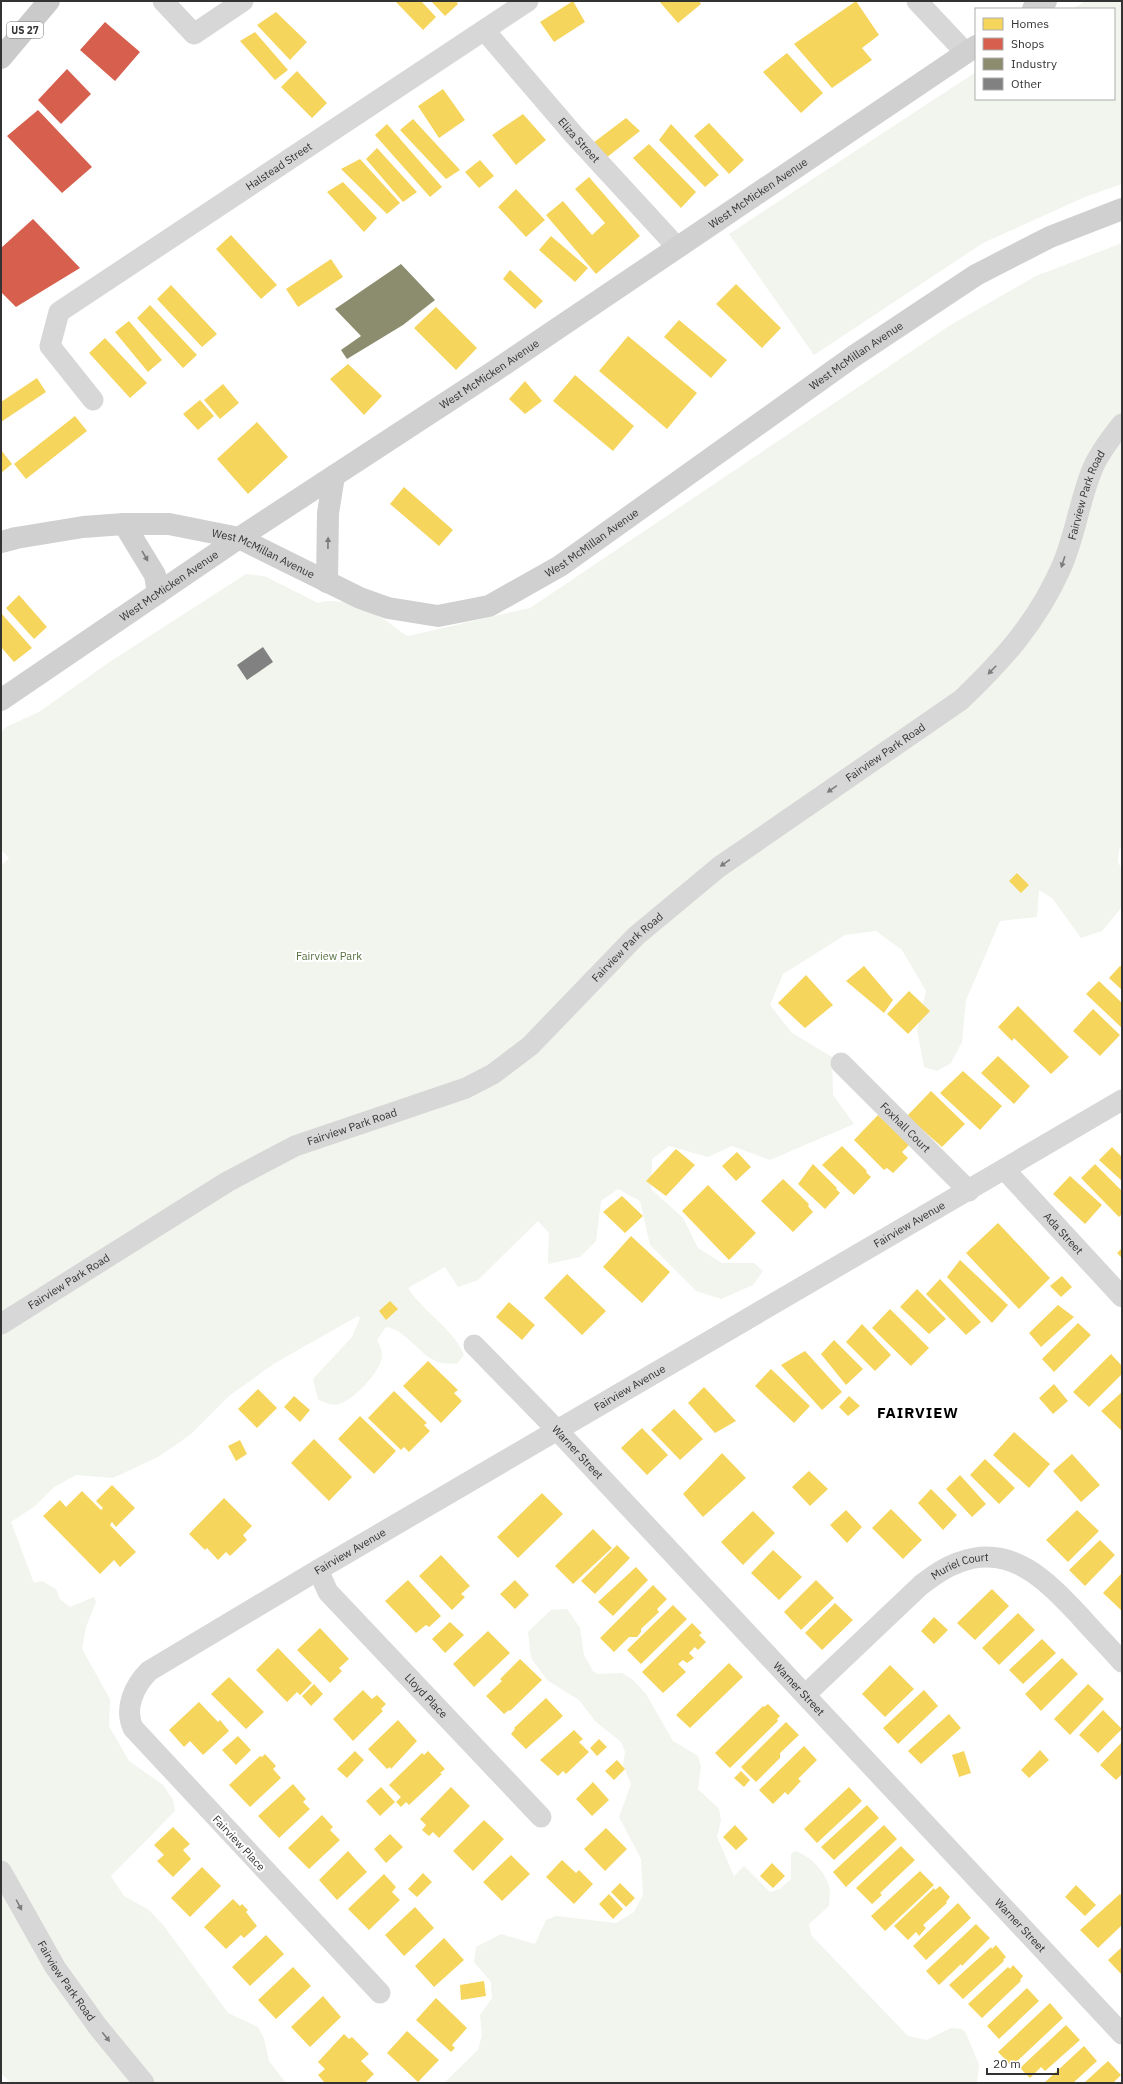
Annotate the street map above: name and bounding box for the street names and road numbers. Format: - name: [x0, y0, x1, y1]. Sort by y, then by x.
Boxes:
- road number: US 27: [7, 22, 43, 38]
- street label: Eliza Street: [555, 115, 603, 166]
- street label: Halstead Street: [243, 139, 315, 193]
- street label: West McMicken Avenue: [706, 155, 810, 232]
- street label: West McMillan Avenue: [806, 318, 906, 393]
- street label: West McMicken Avenue: [437, 336, 542, 412]
- street label: Fairview Park Road: [1065, 447, 1108, 541]
- street label: West McMillan Avenue: [542, 505, 641, 580]
- street label: West McMillan Avenue: [211, 526, 317, 581]
- street label: West McMicken Avenue: [117, 547, 221, 624]
- street label: Fairview Park Road: [843, 720, 928, 785]
- street label: Fairview Park Road: [589, 910, 666, 985]
- street label: Foxhall Court: [877, 1099, 934, 1156]
- street label: Fairview Park Road: [305, 1105, 399, 1148]
- street label: Fairview Avenue: [871, 1198, 948, 1251]
- street label: Ada Street: [1040, 1209, 1086, 1257]
- street label: Fairview Park Road: [25, 1251, 112, 1312]
- street label: Fairview Avenue: [591, 1361, 668, 1414]
- street label: Warner Street: [549, 1422, 606, 1482]
- street label: Fairview Avenue: [312, 1525, 388, 1578]
- street label: Muriel Court: [928, 1550, 989, 1583]
- street label: Warner Street: [770, 1659, 828, 1719]
- street label: Lloyd Place: [402, 1671, 451, 1721]
- street label: Fairview Place: [210, 1812, 268, 1874]
- street label: Warner Street: [992, 1895, 1049, 1955]
- street label: Fairview Park Road: [35, 1938, 98, 2024]

